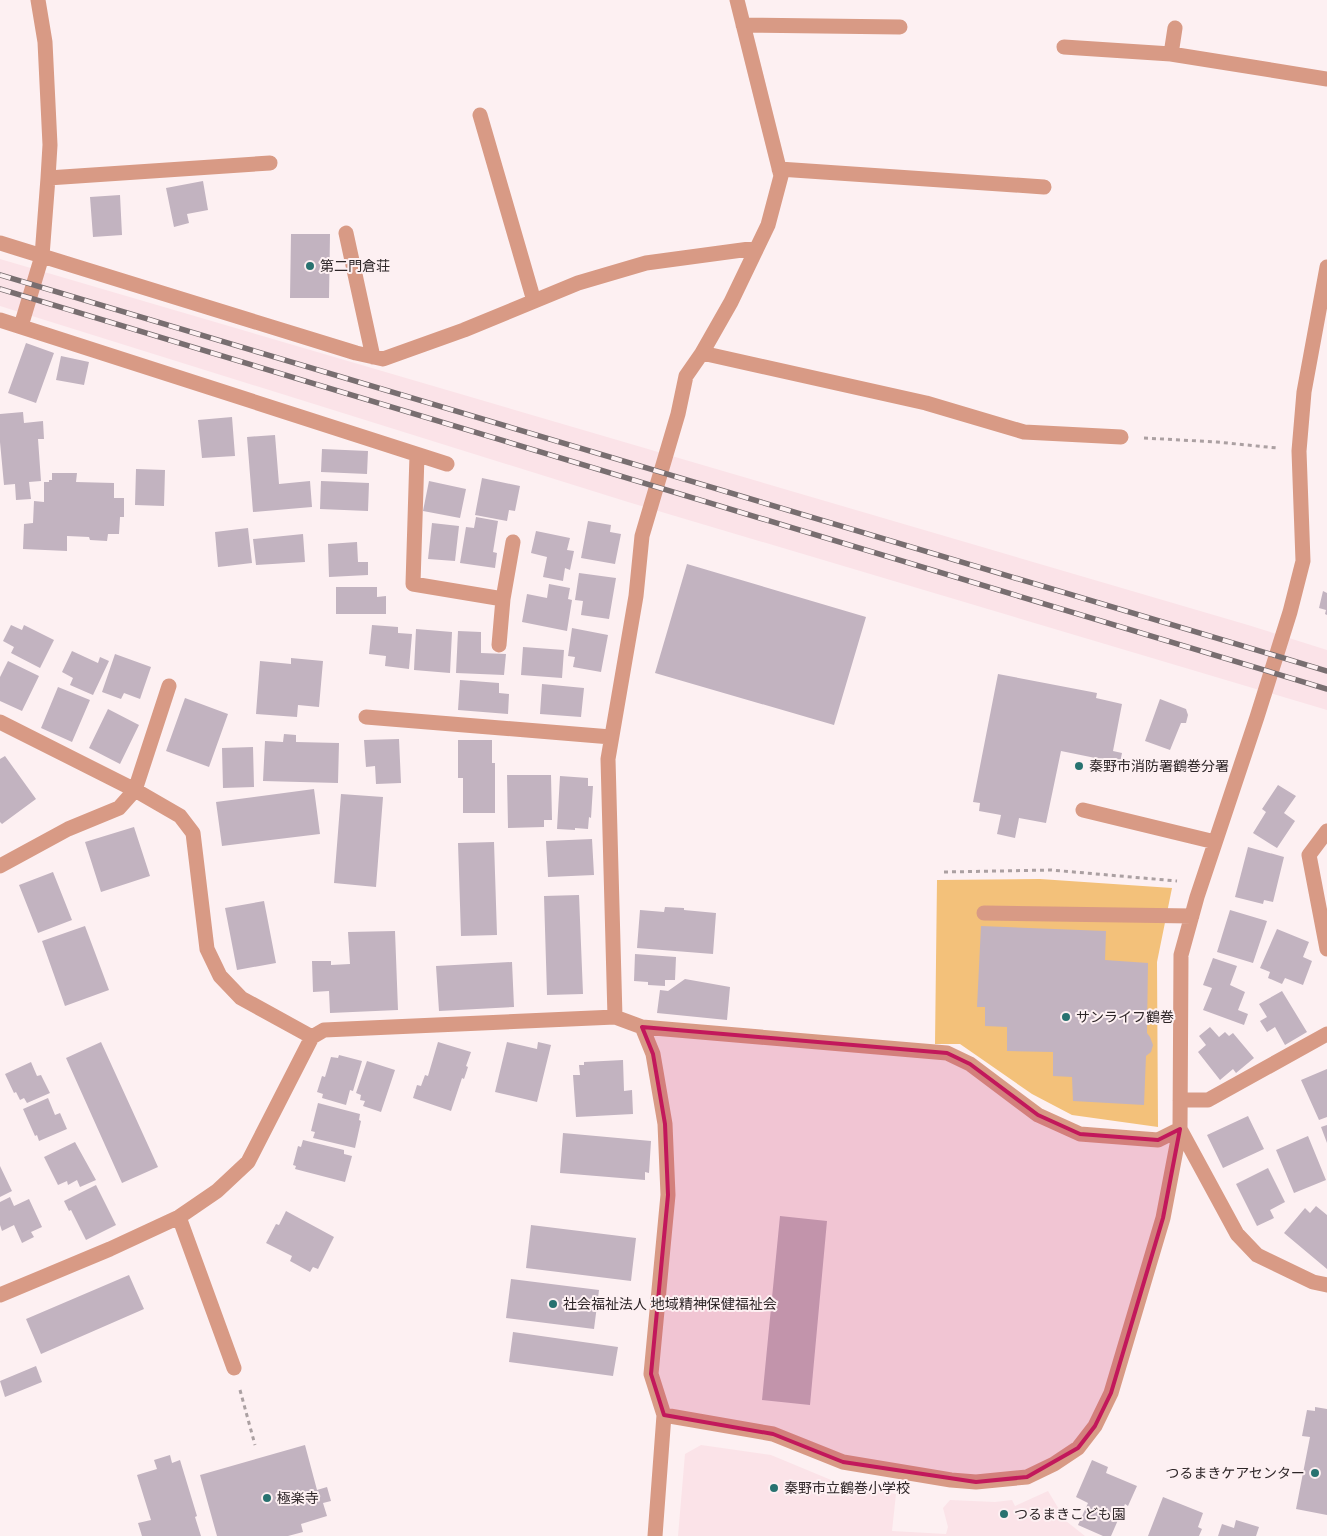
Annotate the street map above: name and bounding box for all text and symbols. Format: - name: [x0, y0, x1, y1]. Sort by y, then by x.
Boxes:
- place label: 第二門倉荘: [320, 257, 390, 275]
- marker: 第二門倉荘: [304, 260, 316, 272]
- place label: 秦野市消防署鶴巻分署: [1089, 757, 1229, 775]
- marker: 秦野市消防署鶴巻分署: [1073, 760, 1085, 772]
- place label: サンライフ鶴巻: [1076, 1008, 1174, 1026]
- marker: サンライフ鶴巻: [1060, 1011, 1072, 1023]
- place label: 社会福祉法人 地域精神保健福祉会: [563, 1295, 777, 1313]
- marker: 社会福祉法人 地域精神保健福祉会: [547, 1298, 559, 1310]
- place label: つるまきケアセンター: [1165, 1464, 1305, 1482]
- marker: つるまきケアセンター: [1309, 1467, 1321, 1479]
- place label: 秦野市立鶴巻小学校: [784, 1479, 910, 1497]
- marker: 秦野市立鶴巻小学校: [768, 1482, 780, 1494]
- place label: 極楽寺: [277, 1489, 319, 1507]
- marker: 極楽寺: [261, 1492, 273, 1504]
- place label: つるまきこども園: [1014, 1505, 1126, 1523]
- marker: つるまきこども園: [998, 1508, 1010, 1520]

